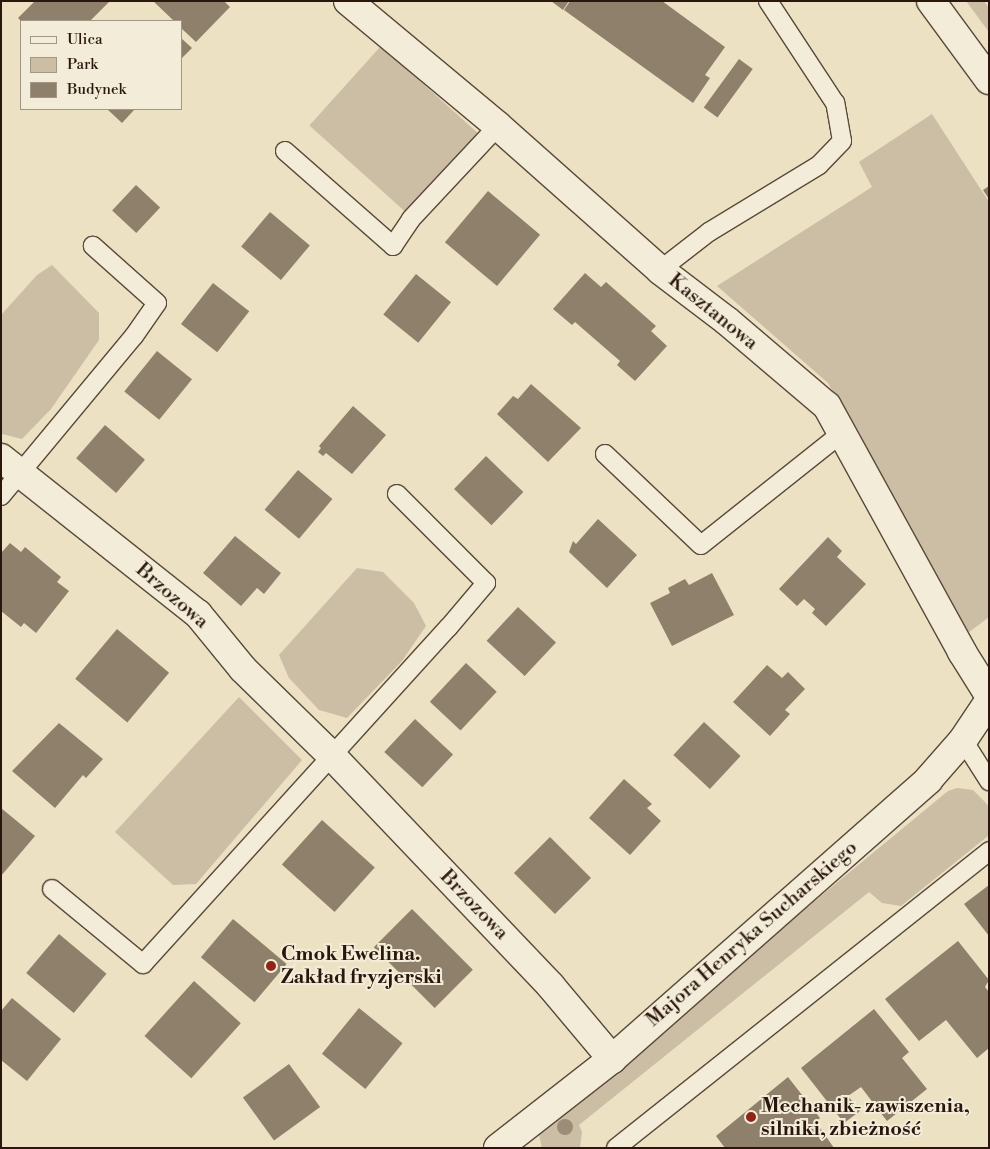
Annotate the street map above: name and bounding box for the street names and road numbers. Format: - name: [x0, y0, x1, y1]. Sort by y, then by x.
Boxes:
- street label: Kasztanowa: [663, 269, 763, 355]
- street label: Brzozowa: [131, 558, 213, 634]
- street label: Majora Henryka Sucharskiego: [642, 836, 862, 1032]
- street label: Brzozowa: [435, 865, 513, 945]

